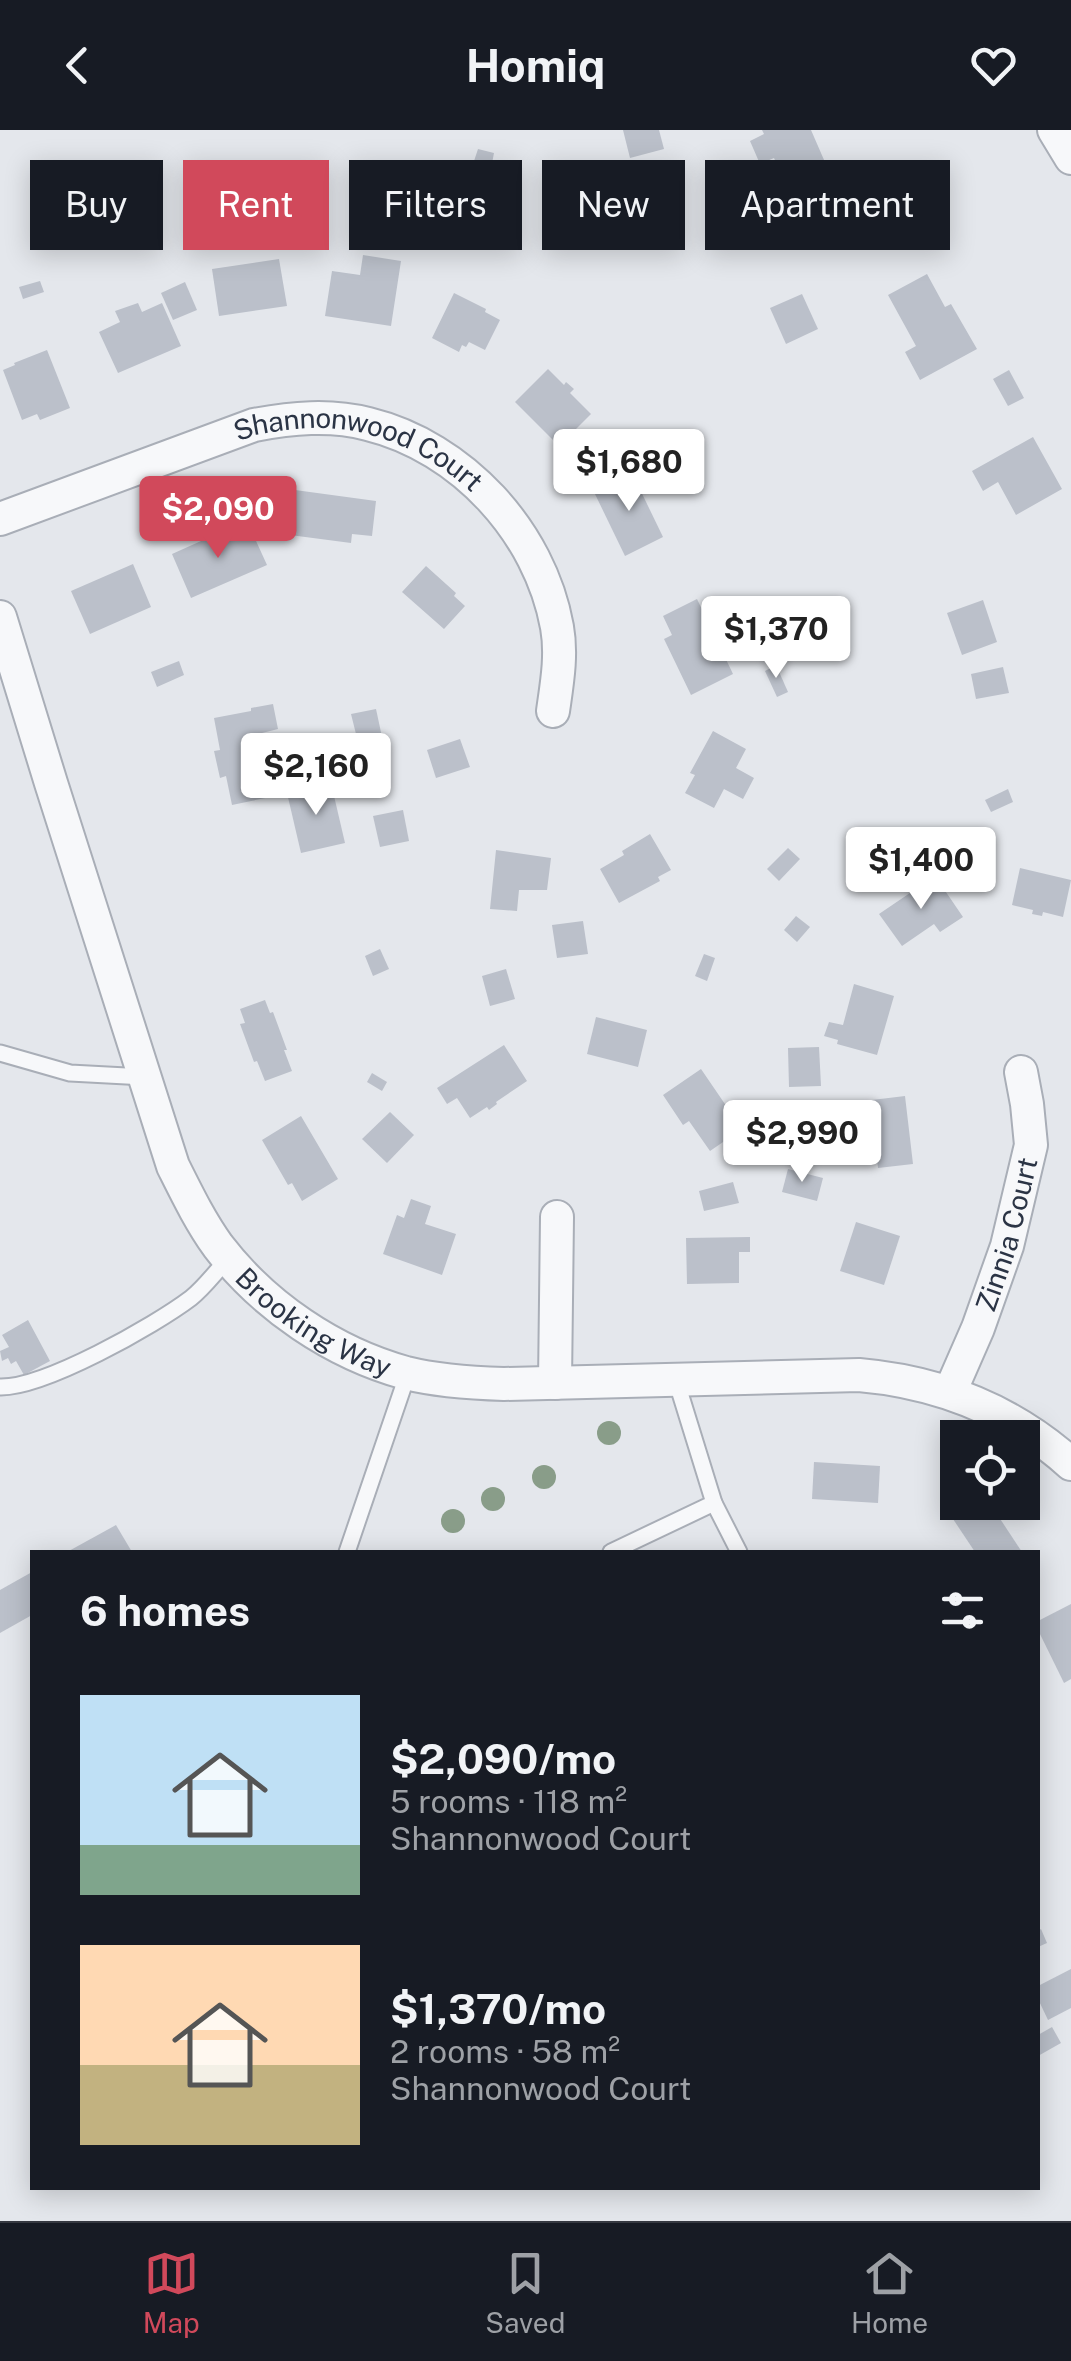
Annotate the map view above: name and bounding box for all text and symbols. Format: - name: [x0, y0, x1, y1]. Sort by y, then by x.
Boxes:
- icon: back: [50, 38, 105, 93]
- icon: heart: [966, 38, 1021, 93]
- text: Homiq: [466, 39, 605, 92]
- chip: Buy: [30, 160, 163, 250]
- chip: Rent: [183, 160, 329, 250]
- chip: Filters: [349, 160, 522, 250]
- chip: New: [542, 160, 685, 250]
- chip: Apartment: [705, 160, 950, 250]
- street label: Shannonwood Court: [229, 401, 490, 498]
- pin: $1,680: [548, 429, 710, 514]
- text: $1,680: [575, 443, 683, 480]
- pin: $2,090: [137, 476, 299, 561]
- text: $2,090: [161, 490, 275, 527]
- pin: $1,370: [695, 596, 857, 681]
- text: $1,370: [723, 610, 829, 647]
- pin: $2,160: [235, 733, 397, 818]
- text: $2,160: [263, 747, 369, 784]
- pin: $1,400: [840, 827, 1002, 912]
- text: $1,400: [868, 841, 974, 878]
- pin: $2,990: [721, 1100, 883, 1185]
- text: $2,990: [745, 1114, 859, 1151]
- street label: Zinnia Court: [968, 1154, 1044, 1316]
- street label: Brooking Way: [229, 1261, 396, 1383]
- map controls: [940, 1420, 1040, 1520]
- button: locate: [940, 1420, 1040, 1520]
- icon: filters: [935, 1583, 990, 1638]
- text: 6 homes: [80, 1586, 250, 1635]
- text: $2,090/mo: [390, 1734, 616, 1783]
- icon: home: [160, 1735, 280, 1855]
- text: 5 rooms · 118 m²: [390, 1783, 627, 1820]
- text: Shannonwood Court: [390, 1820, 691, 1857]
- text: $1,370/mo: [390, 1984, 606, 2033]
- icon: home: [160, 1985, 280, 2105]
- text: 2 rooms · 58 m²: [390, 2033, 620, 2070]
- text: Shannonwood Court: [390, 2070, 691, 2107]
- tab: Map: [143, 2246, 200, 2339]
- tab: Saved: [485, 2246, 565, 2339]
- tab: Home: [851, 2246, 928, 2339]

